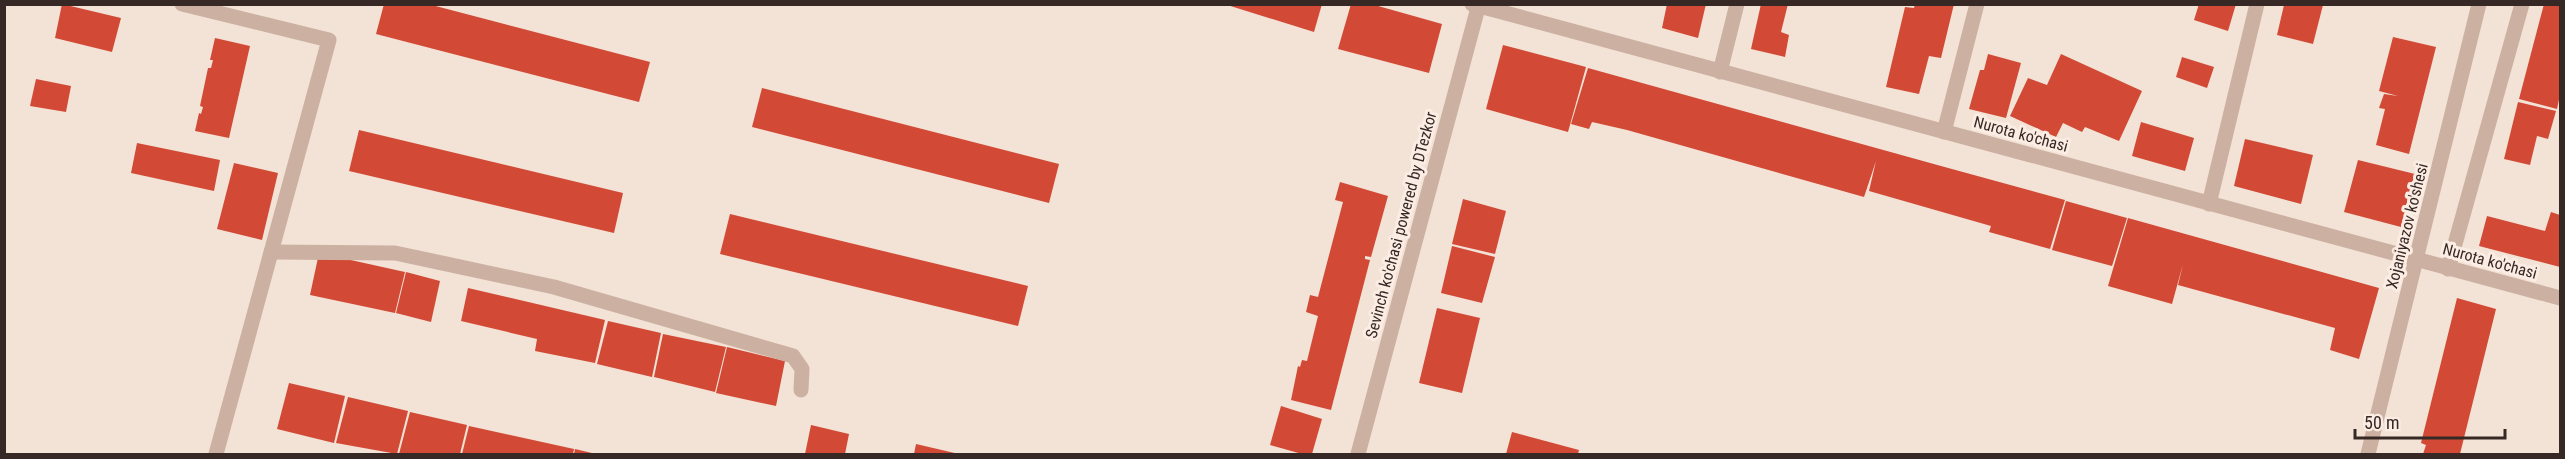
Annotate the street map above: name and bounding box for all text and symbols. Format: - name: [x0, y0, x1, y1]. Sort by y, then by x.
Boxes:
- street label: Sevinch ko'chasi powered by DTezkor: [1362, 110, 1440, 340]
- street label: Nurota ko'chasi: [1972, 112, 2070, 156]
- street label: Xojaniyazov ko'shesi: [2382, 161, 2432, 291]
- street label: Nurota ko'chasi: [2441, 239, 2539, 283]
- scale bar: [2355, 402, 2505, 440]
- text: 50 m: [2364, 412, 2399, 433]

